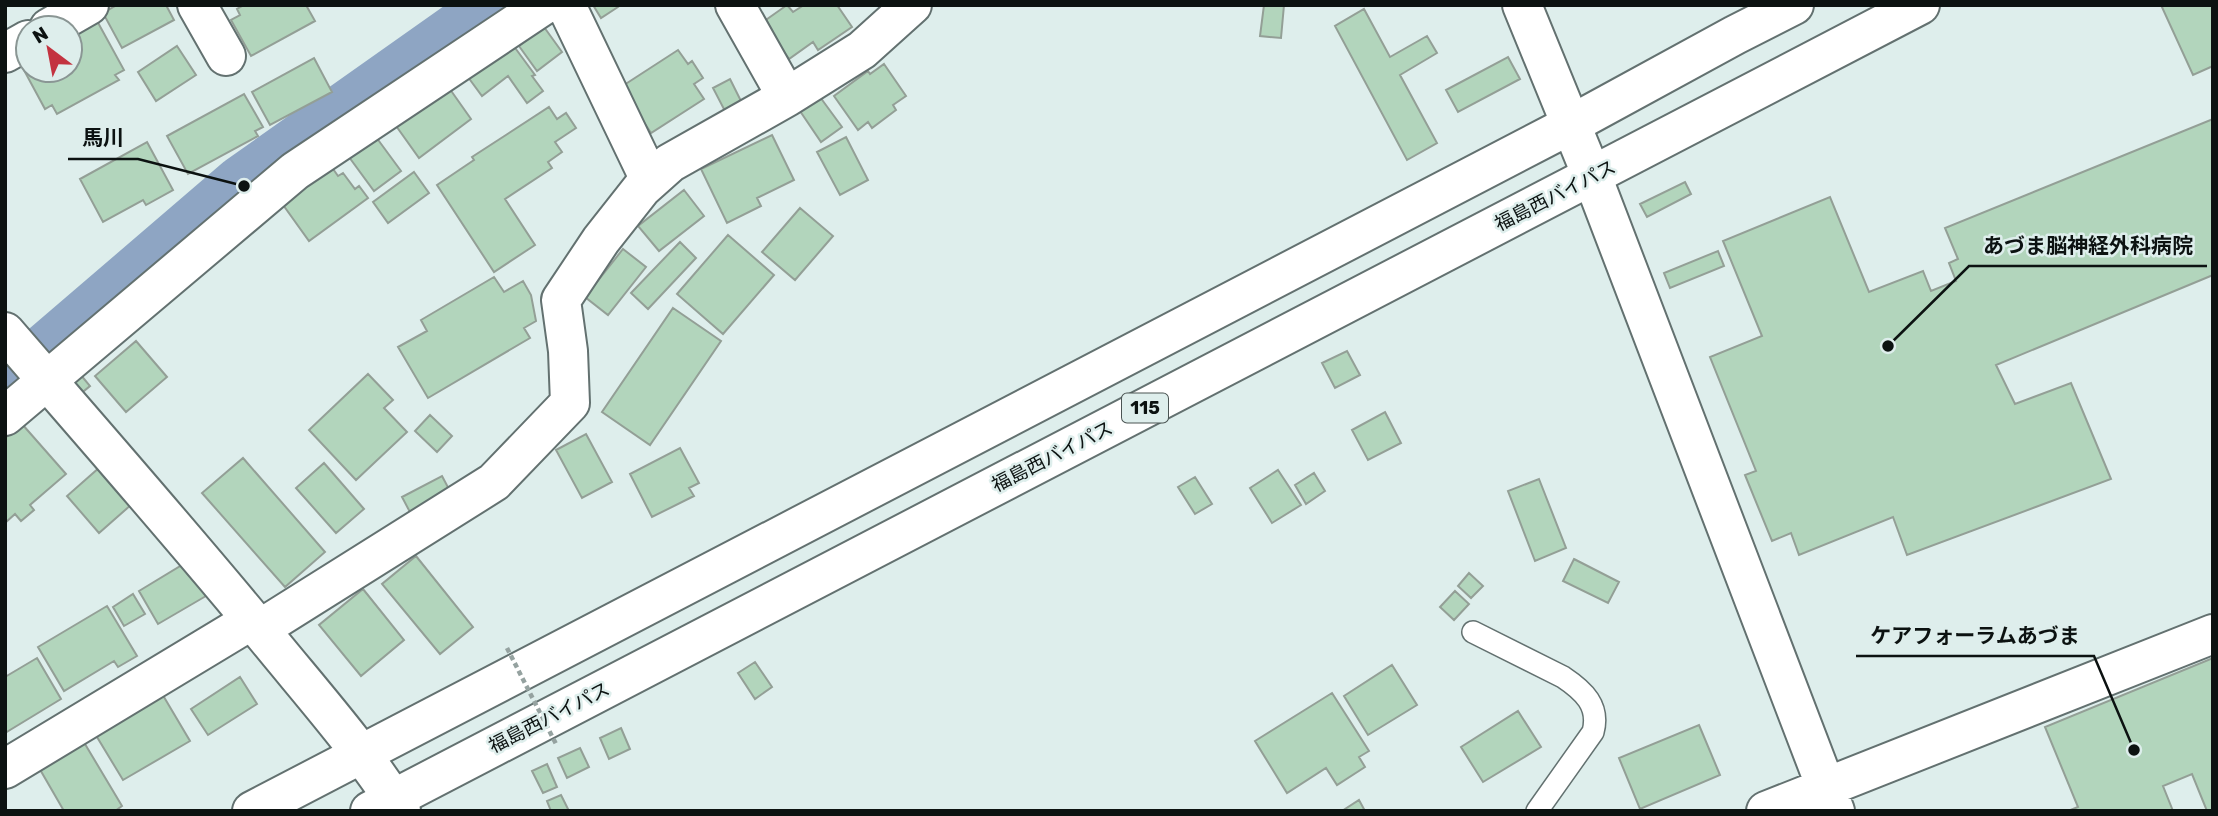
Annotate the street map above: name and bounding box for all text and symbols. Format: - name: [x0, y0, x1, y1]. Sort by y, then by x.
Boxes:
- north arrow: [14, 14, 84, 84]
- text: N: [28, 22, 52, 48]
- callout: 馬川: [68, 117, 138, 159]
- text: 馬川: [82, 125, 124, 150]
- street label: 福島西バイパス: [1491, 155, 1620, 236]
- callout: あづま脳神経外科病院: [1969, 224, 2207, 266]
- text: あづま脳神経外科病院: [1983, 233, 2193, 258]
- road number: 115: [1122, 394, 1168, 422]
- street label: 福島西バイパス: [988, 416, 1117, 497]
- callout: ケアフォーラムあづま: [1856, 614, 2094, 656]
- text: ケアフォーラムあづま: [1870, 623, 2080, 648]
- street label: 福島西バイパス: [485, 677, 614, 758]

